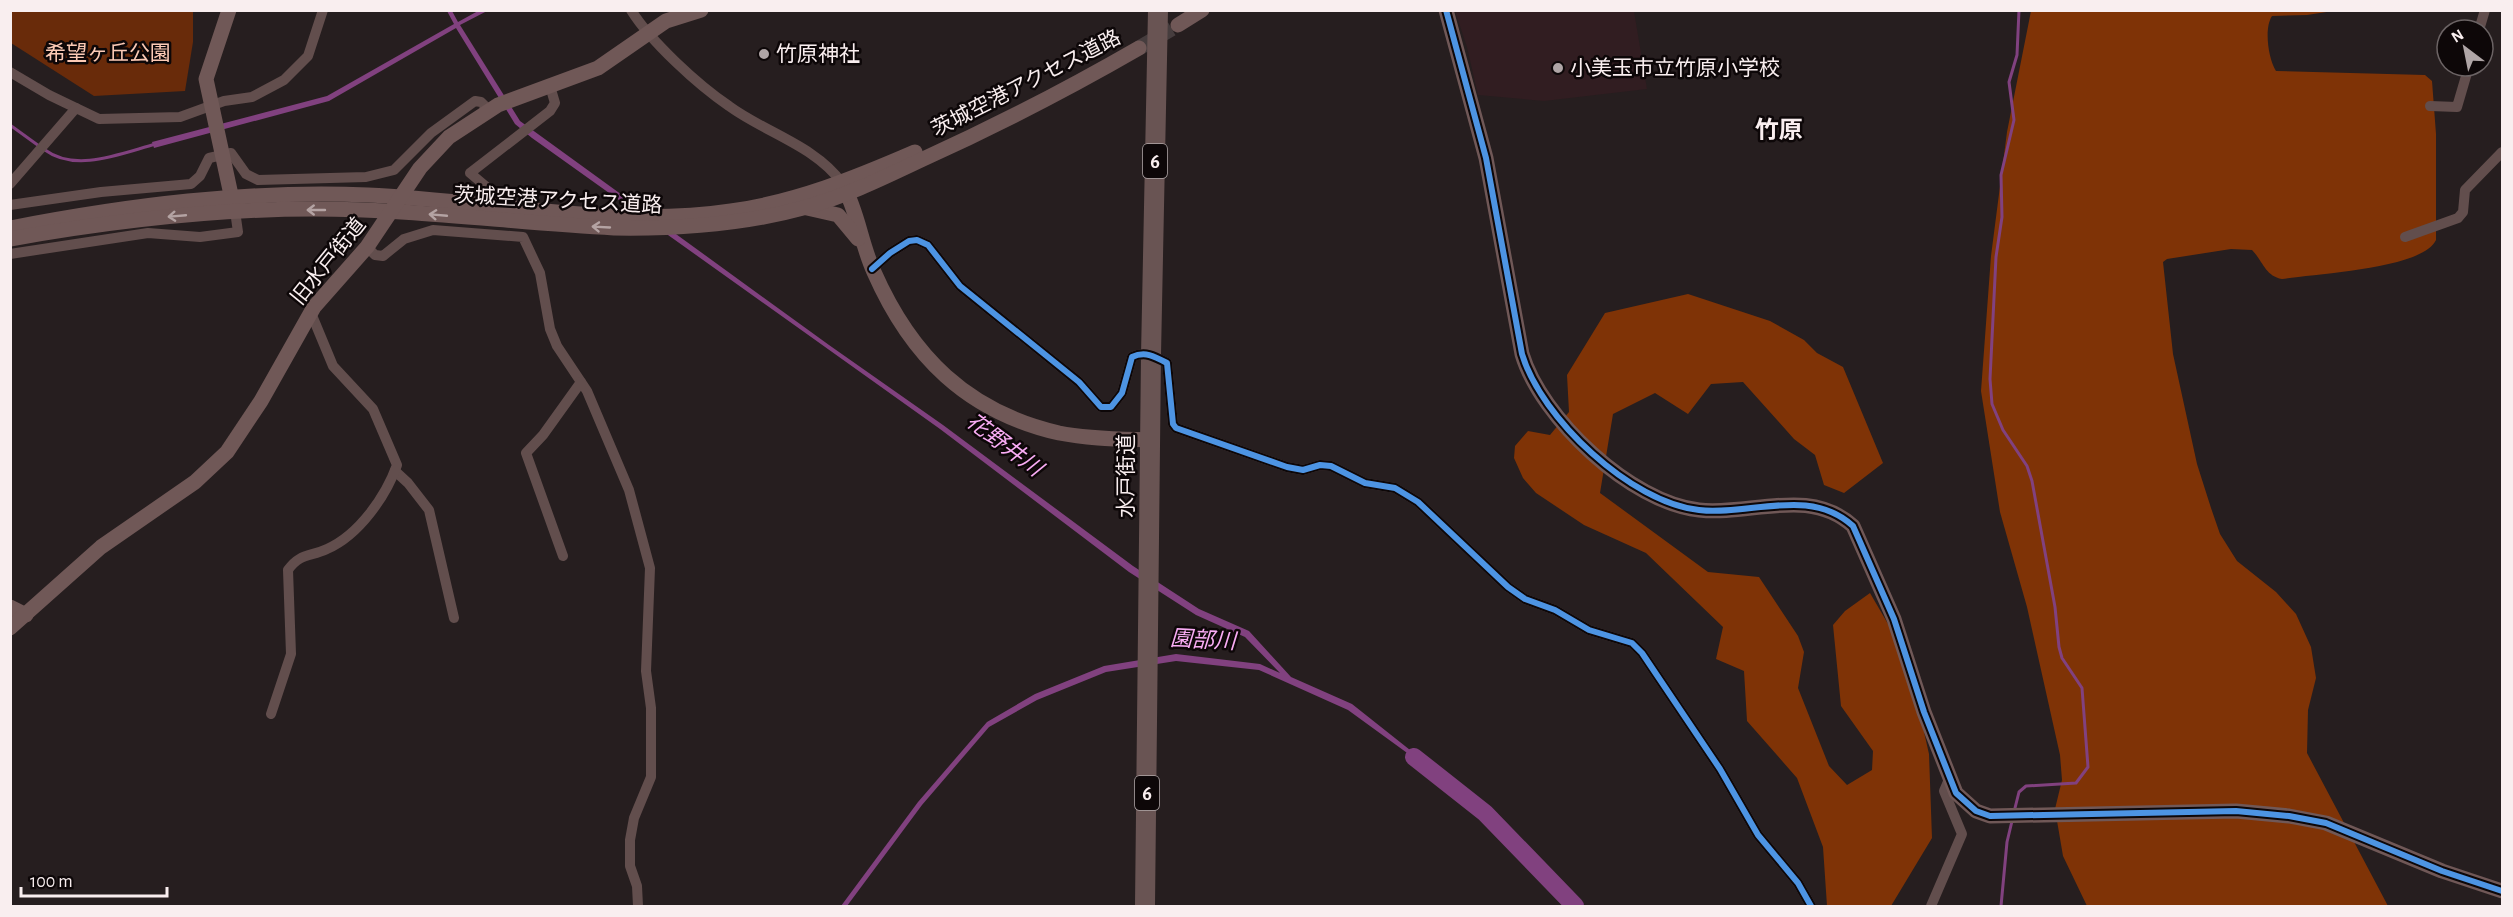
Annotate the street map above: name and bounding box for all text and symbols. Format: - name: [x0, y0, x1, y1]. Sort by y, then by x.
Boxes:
- north arrow: [2435, 18, 2495, 78]
- street label: 茨城空港アクセス道路: [928, 26, 1124, 140]
- text: N: [2449, 26, 2467, 46]
- park label: 希望ヶ丘公園: [45, 42, 171, 64]
- place label: 竹原神社: [776, 43, 860, 65]
- marker: 竹原神社: [757, 47, 771, 61]
- place label: 小美玉市立竹原小学校: [1570, 57, 1780, 79]
- marker: 小美玉市立竹原小学校: [1551, 61, 1565, 75]
- district label: 竹原: [1755, 117, 1803, 143]
- road number: 6: [1143, 144, 1167, 178]
- street label: 茨城空港アクセス道路: [453, 184, 663, 216]
- one-way arrow: [307, 204, 327, 216]
- one-way arrow: [429, 209, 448, 220]
- one-way arrow: [167, 210, 187, 221]
- street label: 旧水戸街道: [286, 213, 370, 309]
- one-way arrow: [591, 222, 611, 233]
- water label: 花野井川: [963, 409, 1048, 481]
- street label: 水戸街道: [1115, 434, 1137, 518]
- water label: 園部川: [1169, 626, 1239, 653]
- road number: 6: [1135, 776, 1159, 810]
- scale bar: [21, 860, 166, 898]
- text: 100 m: [30, 873, 73, 891]

